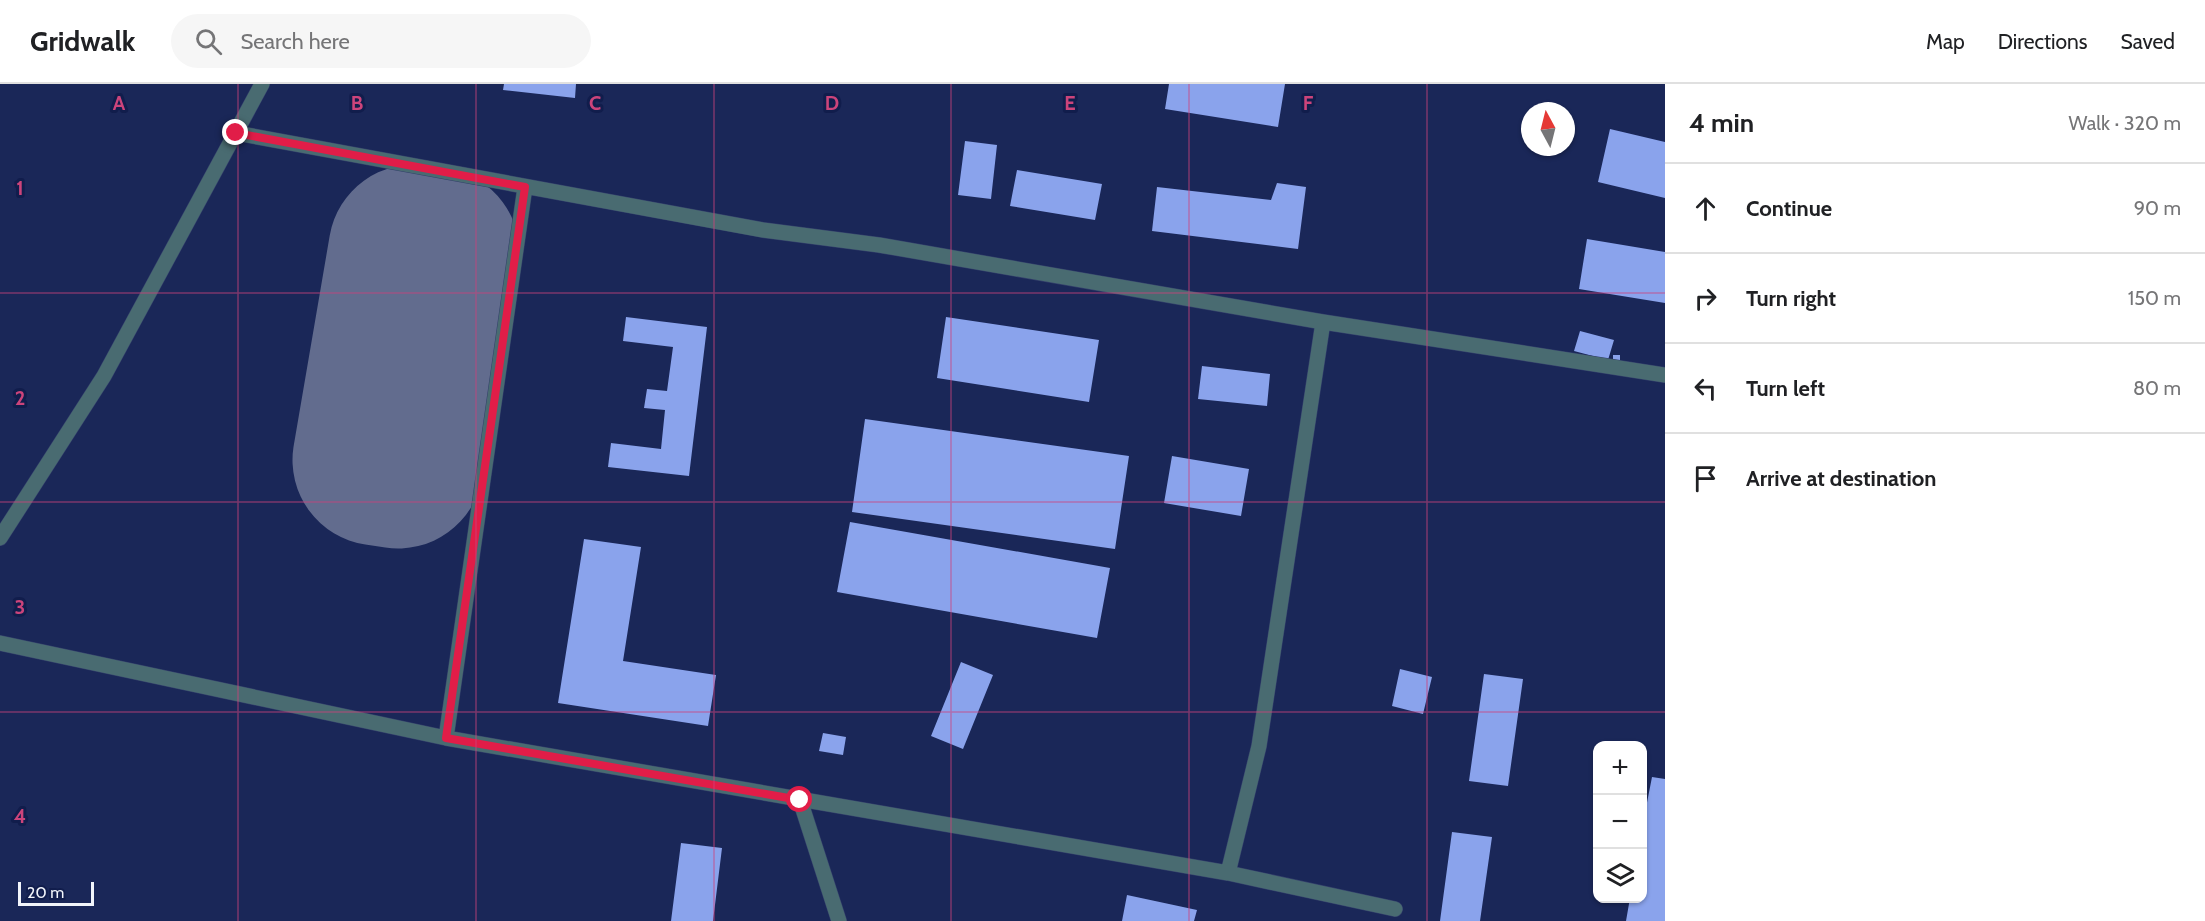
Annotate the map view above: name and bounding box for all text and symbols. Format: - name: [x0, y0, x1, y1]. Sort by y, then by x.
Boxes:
- search box: [171, 14, 591, 68]
- text: Gridwalk: [30, 24, 135, 58]
- icon: search: [192, 25, 225, 58]
- text: Search here: [240, 28, 350, 55]
- text: Map: [1926, 29, 1965, 54]
- text: Directions: [1998, 29, 2087, 54]
- text: Saved: [2120, 29, 2175, 54]
- text: A: [113, 91, 126, 115]
- text: B: [351, 91, 363, 115]
- text: C: [589, 91, 601, 115]
- text: D: [825, 91, 839, 115]
- text: E: [1064, 91, 1076, 115]
- text: F: [1303, 91, 1314, 115]
- north arrow: [1521, 102, 1575, 156]
- text: 4 min: [1689, 107, 1754, 139]
- text: Walk · 320 m: [2069, 111, 2181, 135]
- route end: [222, 119, 248, 145]
- text: 1: [16, 176, 24, 200]
- icon: ahead: [1689, 192, 1722, 225]
- text: Continue: [1746, 195, 1832, 222]
- text: 90 m: [2134, 196, 2181, 220]
- icon: right: [1689, 282, 1722, 315]
- text: Turn right: [1746, 285, 1836, 312]
- text: 150 m: [2128, 286, 2181, 310]
- icon: left: [1689, 372, 1722, 405]
- text: Turn left: [1746, 375, 1825, 402]
- text: 80 m: [2133, 376, 2181, 400]
- text: 2: [15, 386, 25, 410]
- icon: arrive: [1689, 462, 1722, 495]
- text: Arrive at destination: [1746, 465, 1936, 492]
- text: 3: [15, 595, 25, 619]
- map controls: [1593, 741, 1647, 903]
- button: +: [1593, 741, 1647, 795]
- route start: [786, 786, 812, 812]
- button: −: [1593, 795, 1647, 849]
- text: 4: [14, 804, 26, 828]
- button: layers: [1593, 849, 1647, 903]
- scale bar: [18, 879, 94, 906]
- text: 20 m: [27, 883, 64, 902]

